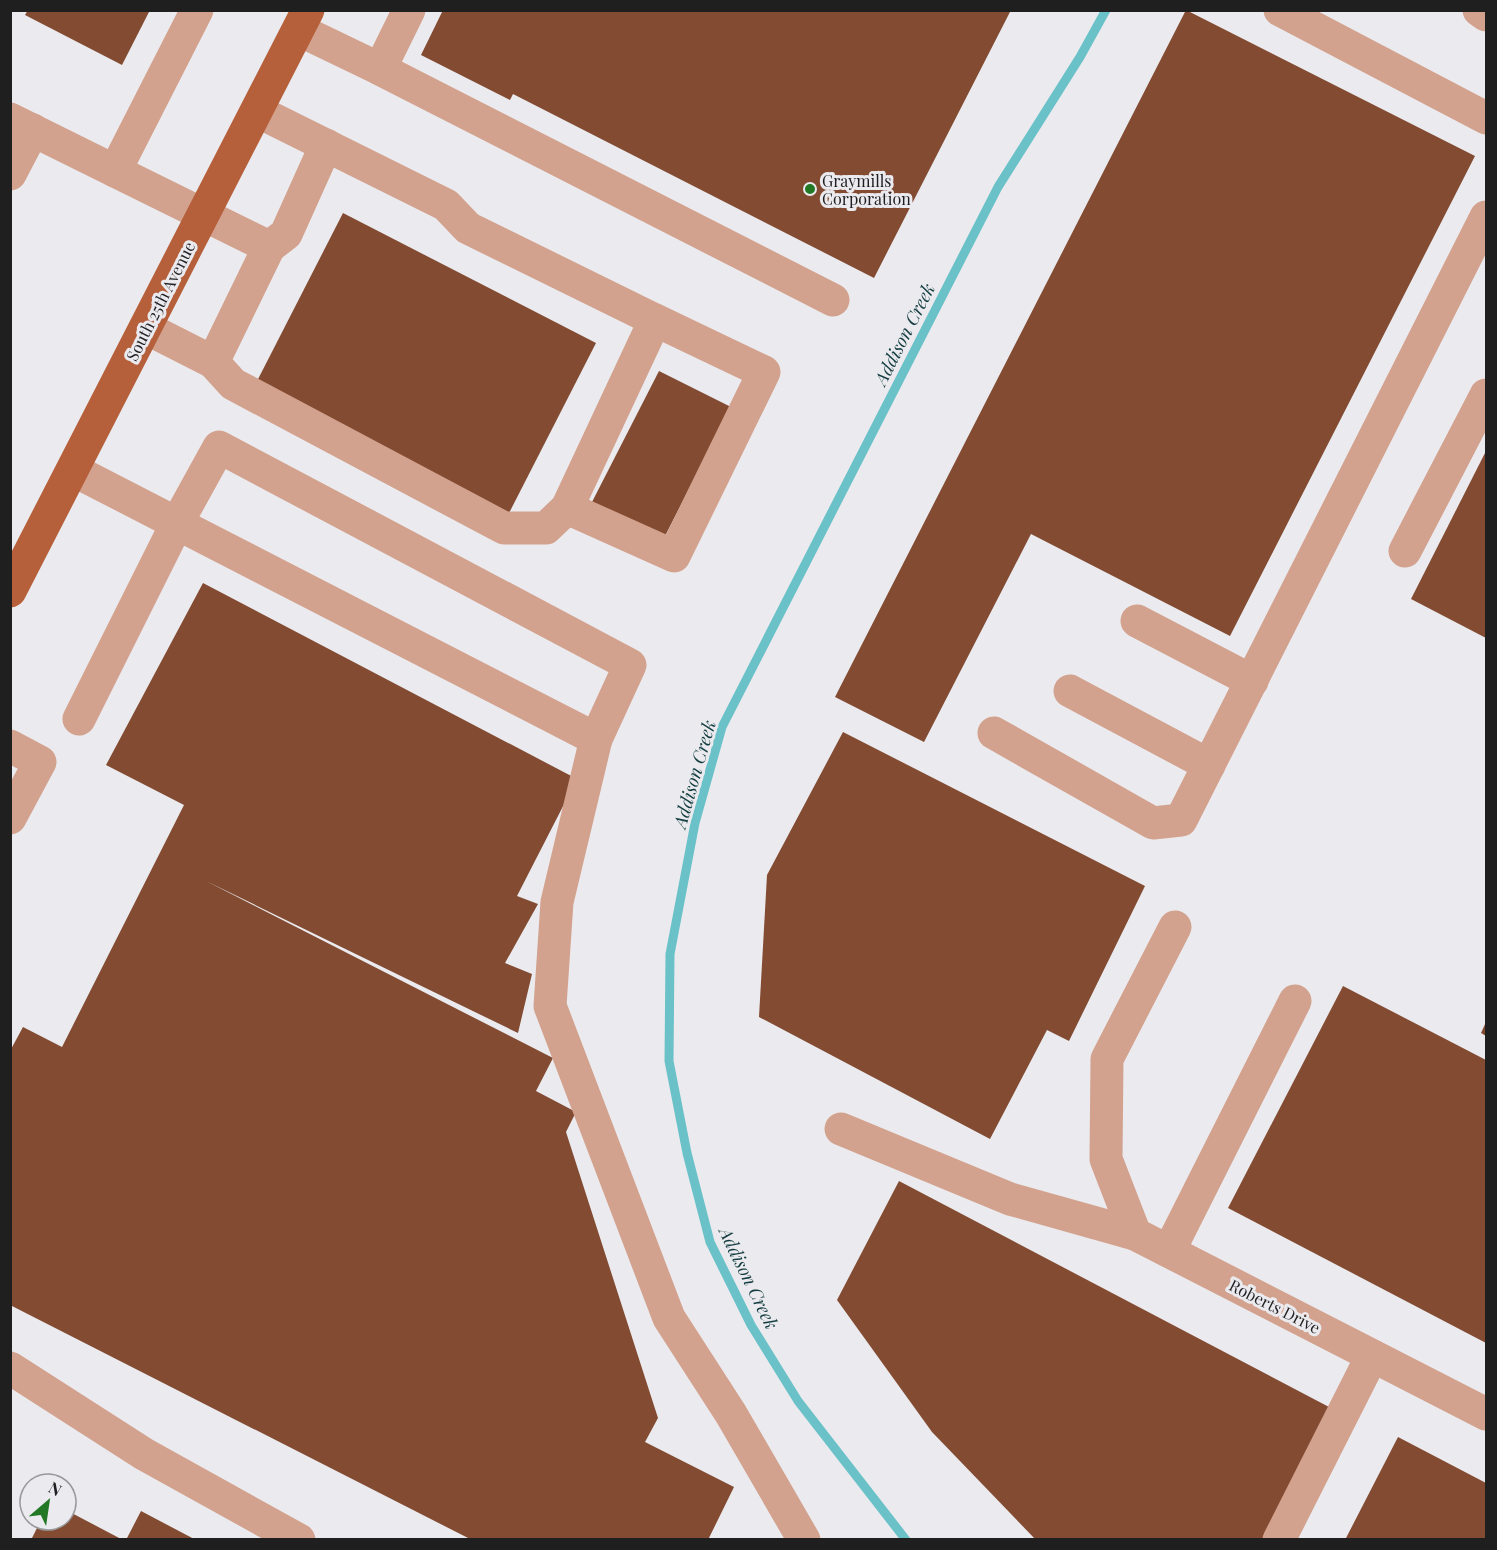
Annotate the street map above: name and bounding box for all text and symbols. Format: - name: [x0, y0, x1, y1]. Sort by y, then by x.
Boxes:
- place label: Graymills Corporation: [822, 170, 911, 209]
- marker: Graymills Corporation: [803, 182, 817, 196]
- street label: South 25th Avenue: [121, 238, 199, 364]
- water label: Addison Creek: [867, 279, 940, 391]
- water label: Addison Creek: [667, 717, 721, 833]
- water label: Addison Creek: [713, 1221, 784, 1333]
- street label: Roberts Drive: [1226, 1274, 1324, 1338]
- north arrow: [18, 1472, 78, 1532]
- text: N: [45, 1476, 66, 1501]

